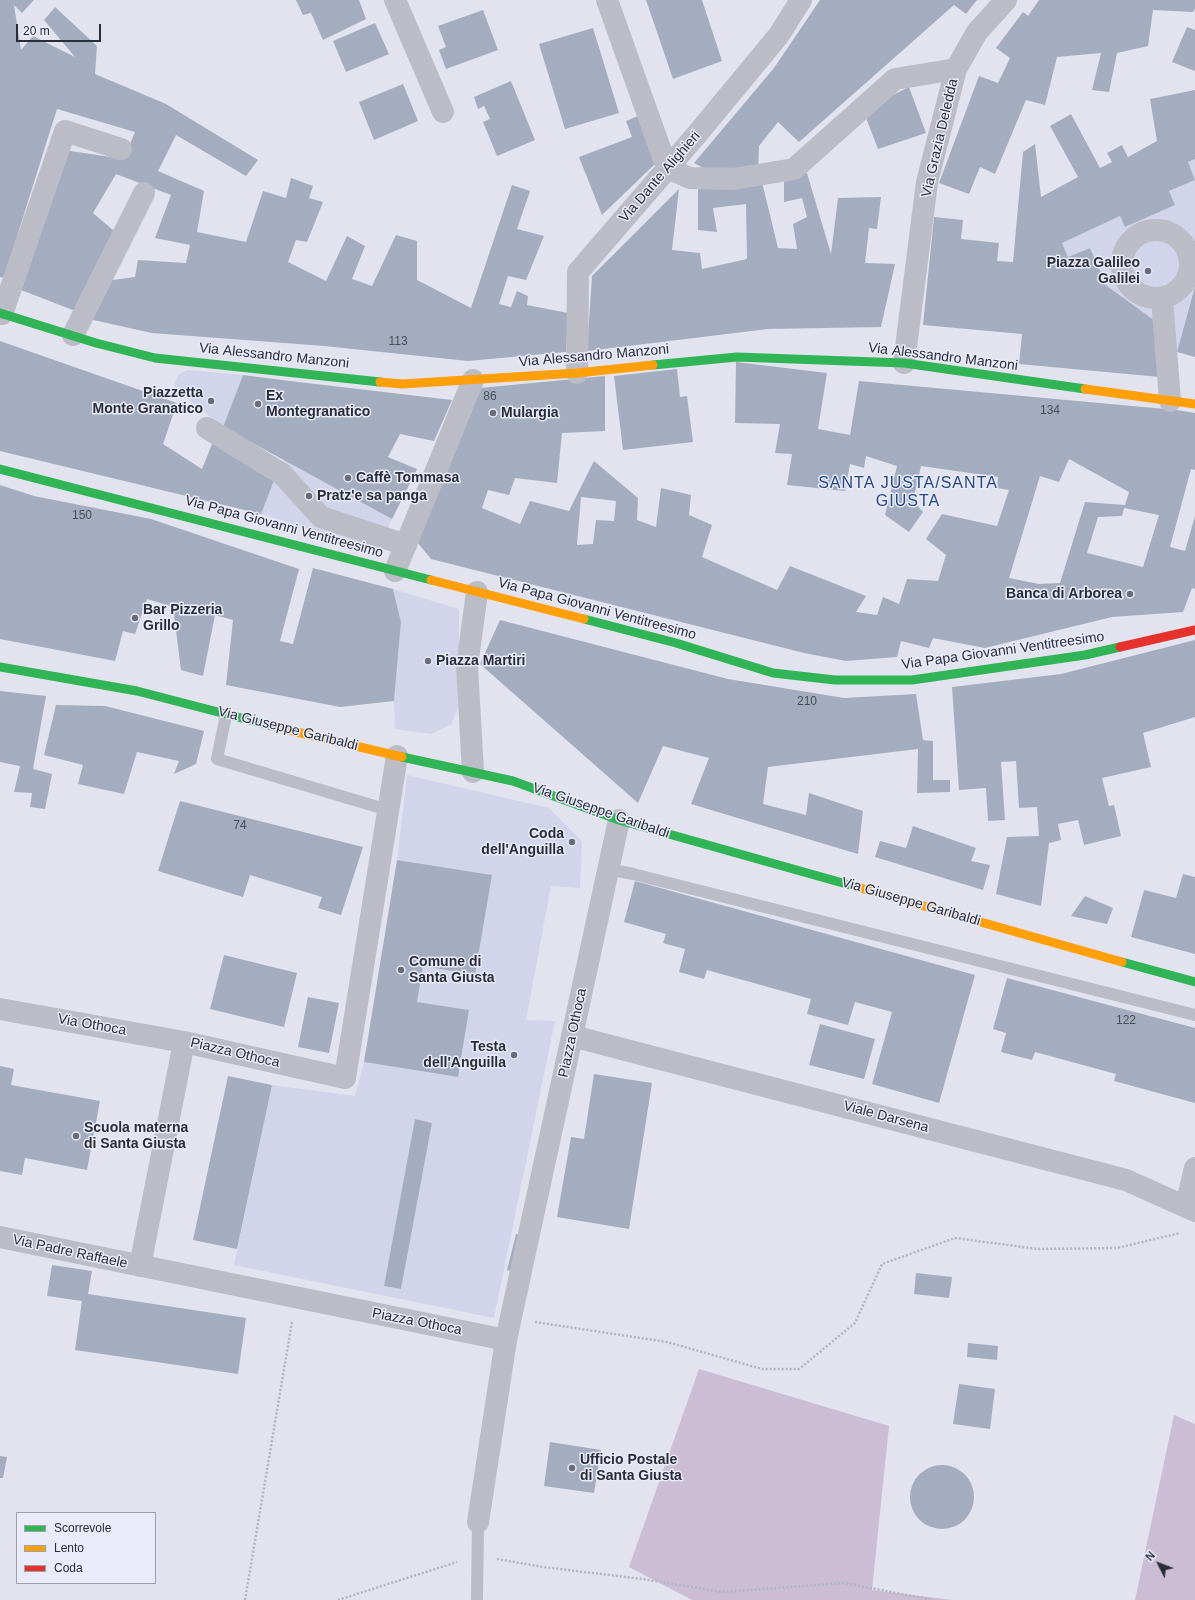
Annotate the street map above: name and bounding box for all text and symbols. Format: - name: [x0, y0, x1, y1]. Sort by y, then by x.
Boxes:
- scale bar: [18, 16, 103, 42]
- text: 20 m: [23, 24, 50, 38]
- street label: Via Grazia Deledda: [918, 77, 962, 199]
- street label: Via Dante Alighieri: [616, 128, 704, 226]
- place label: Piazza Galileo Galilei: [1047, 255, 1140, 288]
- marker: Piazza Galileo Galilei: [1143, 266, 1153, 276]
- house number: 113: [388, 335, 408, 349]
- street label: Via Alessandro Manzoni: [867, 339, 1019, 375]
- street label: Via Alessandro Manzoni: [198, 340, 350, 372]
- street label: Via Alessandro Manzoni: [518, 341, 670, 371]
- place label: Piazzetta Monte Granatico: [93, 385, 203, 418]
- place label: Ex Montegranatico: [266, 388, 370, 420]
- house number: 86: [483, 390, 497, 404]
- marker: Piazzetta Monte Granatico: [206, 396, 216, 406]
- marker: Ex Montegranatico: [253, 399, 263, 409]
- house number: 134: [1040, 404, 1060, 418]
- place label: Mulargia: [501, 405, 559, 421]
- marker: Mulargia: [488, 408, 498, 418]
- place label: Caffè Tommasa: [356, 470, 459, 486]
- marker: Caffè Tommasa: [343, 473, 353, 483]
- district label: SANTA JUSTA/SANTA GIUSTA: [818, 474, 998, 512]
- place label: Pratz'e sa panga: [317, 488, 427, 504]
- marker: Pratz'e sa panga: [304, 491, 314, 501]
- street label: Via Papa Giovanni Ventitreesimo: [183, 492, 385, 562]
- house number: 150: [72, 509, 92, 523]
- street label: Via Papa Giovanni Ventitreesimo: [496, 574, 698, 644]
- place label: Banca di Arborea: [1006, 586, 1122, 602]
- marker: Banca di Arborea: [1125, 589, 1135, 599]
- place label: Bar Pizzeria Grillo: [143, 602, 222, 634]
- marker: Bar Pizzeria Grillo: [130, 613, 140, 623]
- street label: Via Papa Giovanni Ventitreesimo: [901, 628, 1105, 674]
- place label: Piazza Martiri: [436, 653, 525, 669]
- marker: Piazza Martiri: [423, 656, 433, 666]
- house number: 210: [797, 695, 817, 709]
- street label: Via Giuseppe Garibaldi: [216, 703, 360, 755]
- street label: Via Giuseppe Garibaldi: [530, 780, 672, 842]
- house number: 74: [233, 819, 247, 833]
- place label: Coda dell'Anguilla: [481, 826, 564, 858]
- marker: Coda dell'Anguilla: [567, 837, 577, 847]
- street label: Via Giuseppe Garibaldi: [840, 874, 982, 930]
- place label: Comune di Santa Giusta: [409, 954, 495, 986]
- marker: Comune di Santa Giusta: [396, 965, 406, 975]
- street label: Piazza Othoca: [555, 987, 591, 1079]
- street label: Via Othoca: [57, 1011, 127, 1039]
- house number: 122: [1116, 1014, 1136, 1028]
- street label: Piazza Othoca: [189, 1035, 281, 1071]
- place label: Testa dell'Anguilla: [423, 1039, 506, 1072]
- marker: Testa dell'Anguilla: [509, 1050, 519, 1060]
- street label: Viale Darsena: [841, 1098, 931, 1136]
- place label: Scuola materna di Santa Giusta: [84, 1120, 188, 1152]
- marker: Scuola materna di Santa Giusta: [71, 1131, 81, 1141]
- street label: Via Padre Raffaele: [11, 1232, 129, 1272]
- street label: Piazza Othoca: [371, 1305, 463, 1339]
- place label: Ufficio Postale di Santa Giusta: [580, 1452, 682, 1484]
- marker: Ufficio Postale di Santa Giusta: [567, 1463, 577, 1473]
- legend: [16, 1512, 156, 1584]
- text: Scorrevole: [54, 1521, 111, 1535]
- text: Lento: [54, 1541, 84, 1555]
- north arrow: [1139, 1544, 1179, 1584]
- text: N: [1143, 1549, 1157, 1563]
- text: Coda: [54, 1561, 83, 1575]

